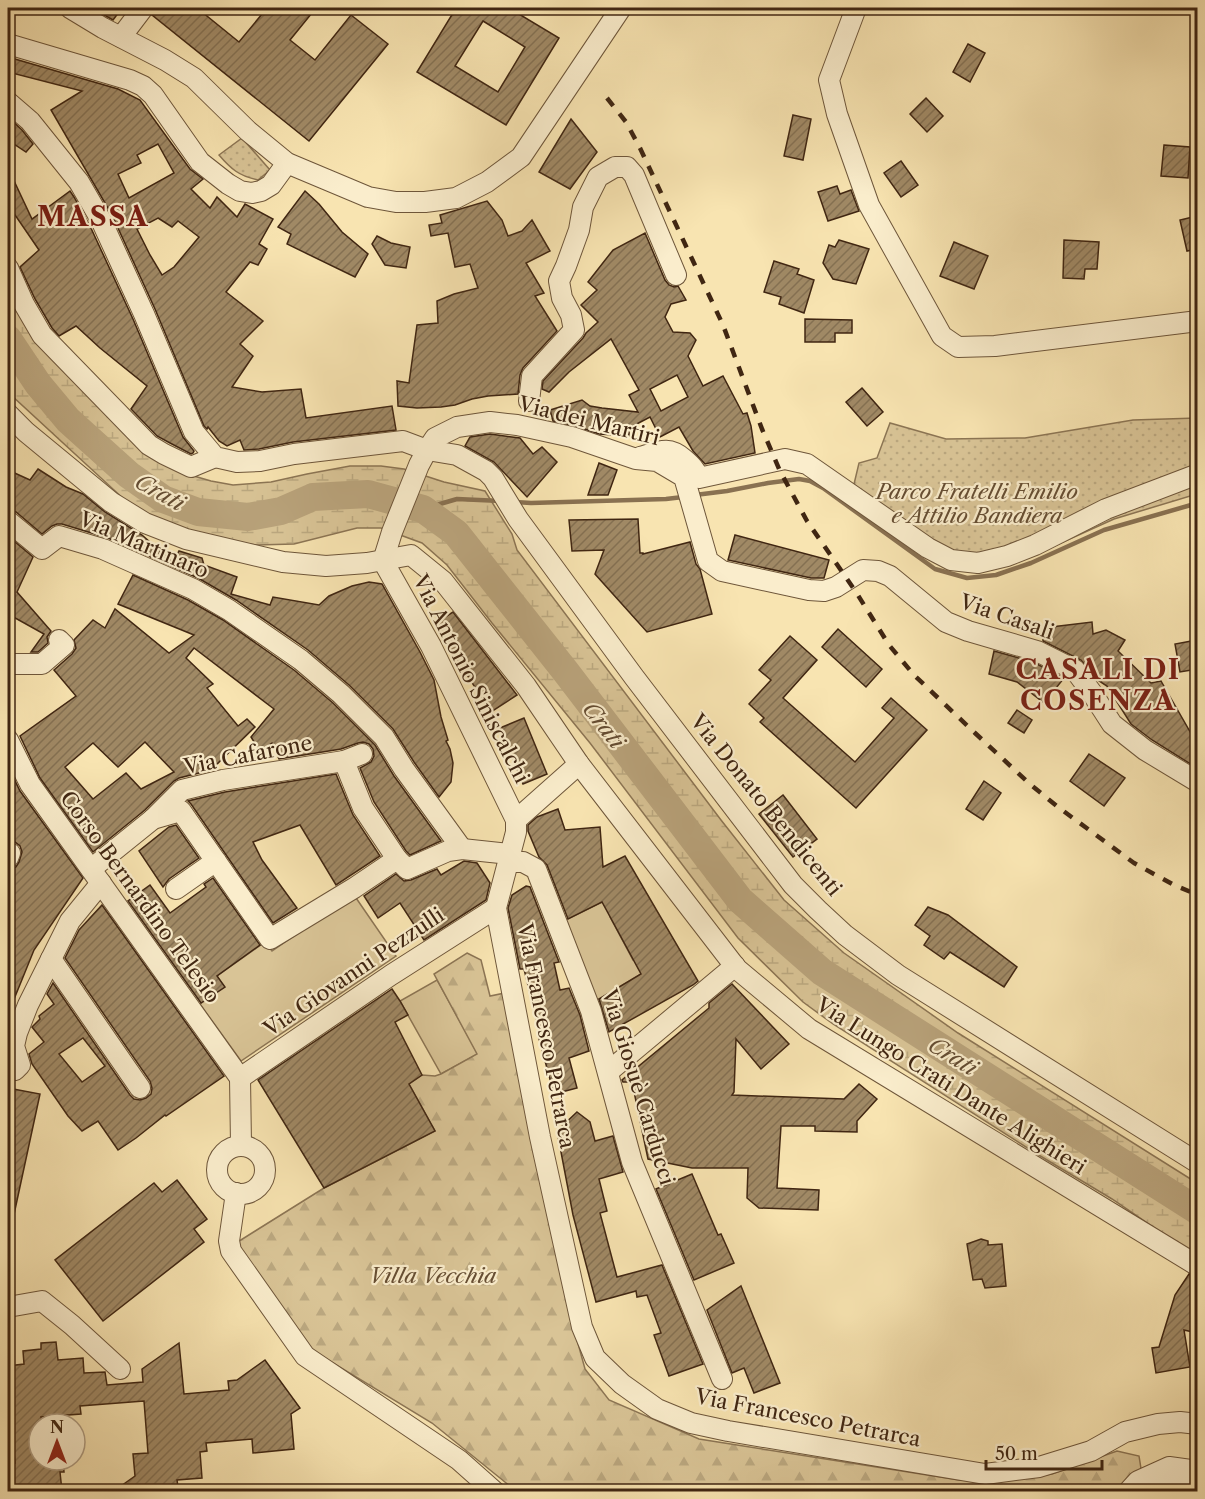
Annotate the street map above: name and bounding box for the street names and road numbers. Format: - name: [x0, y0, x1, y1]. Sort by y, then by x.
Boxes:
- street label: Via dei Martiri: [515, 391, 662, 450]
- street label: Via Martinaro: [75, 506, 213, 583]
- street label: Via Antonio Siniscalchi: [407, 569, 535, 787]
- street label: Via Casali: [956, 588, 1058, 644]
- street label: Via Donato Bendicenti: [685, 708, 847, 901]
- street label: Via Cafarone: [181, 730, 314, 779]
- street label: Corso Bernardino Telesio: [55, 786, 226, 1007]
- street label: Via Giovanni Pezzulli: [258, 902, 449, 1042]
- street label: Via Francesco Petrarca: [512, 920, 581, 1152]
- street label: Via Giosuè Carducci: [596, 985, 680, 1188]
- street label: Via Lungo Crati Dante Alighieri: [811, 991, 1091, 1179]
- street label: Via Francesco Petrarca: [692, 1383, 924, 1452]

